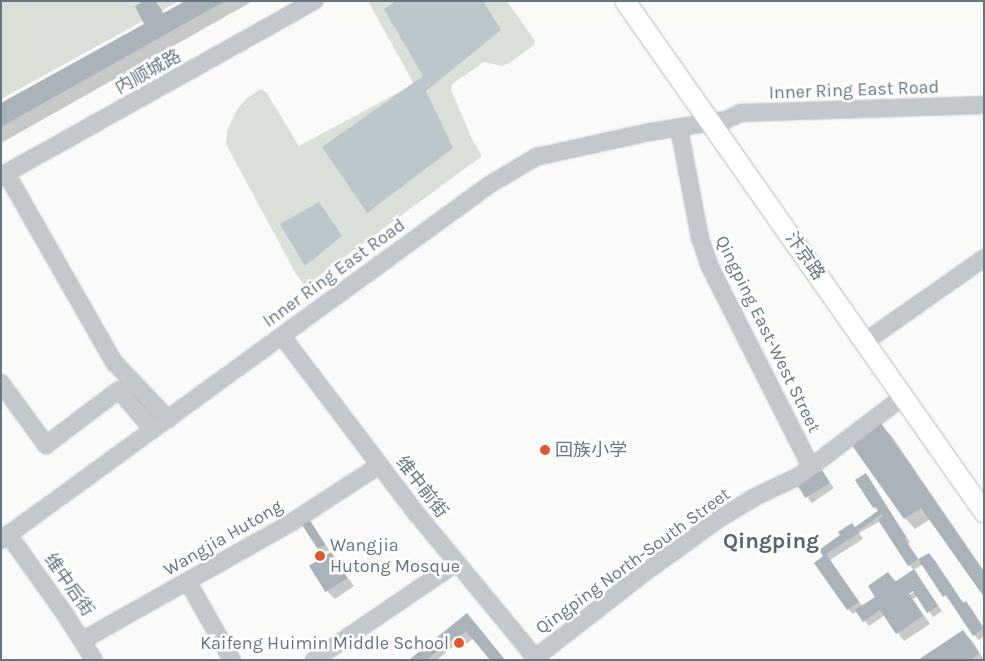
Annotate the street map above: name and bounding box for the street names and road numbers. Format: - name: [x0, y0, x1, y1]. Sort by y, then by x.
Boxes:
- street label: 内顺城路: [111, 45, 185, 99]
- street label: Inner Ring East Road: [768, 76, 940, 104]
- street label: Inner Ring East Road: [259, 214, 409, 332]
- street label: 汴京路: [781, 228, 829, 284]
- street label: Qingping East-West Street: [711, 232, 825, 436]
- street label: 维中前街: [391, 452, 453, 522]
- street label: Qingping North-South Street: [532, 483, 734, 639]
- street label: Wangjia Hutong: [160, 495, 286, 581]
- street label: 维中后街: [40, 549, 98, 621]

